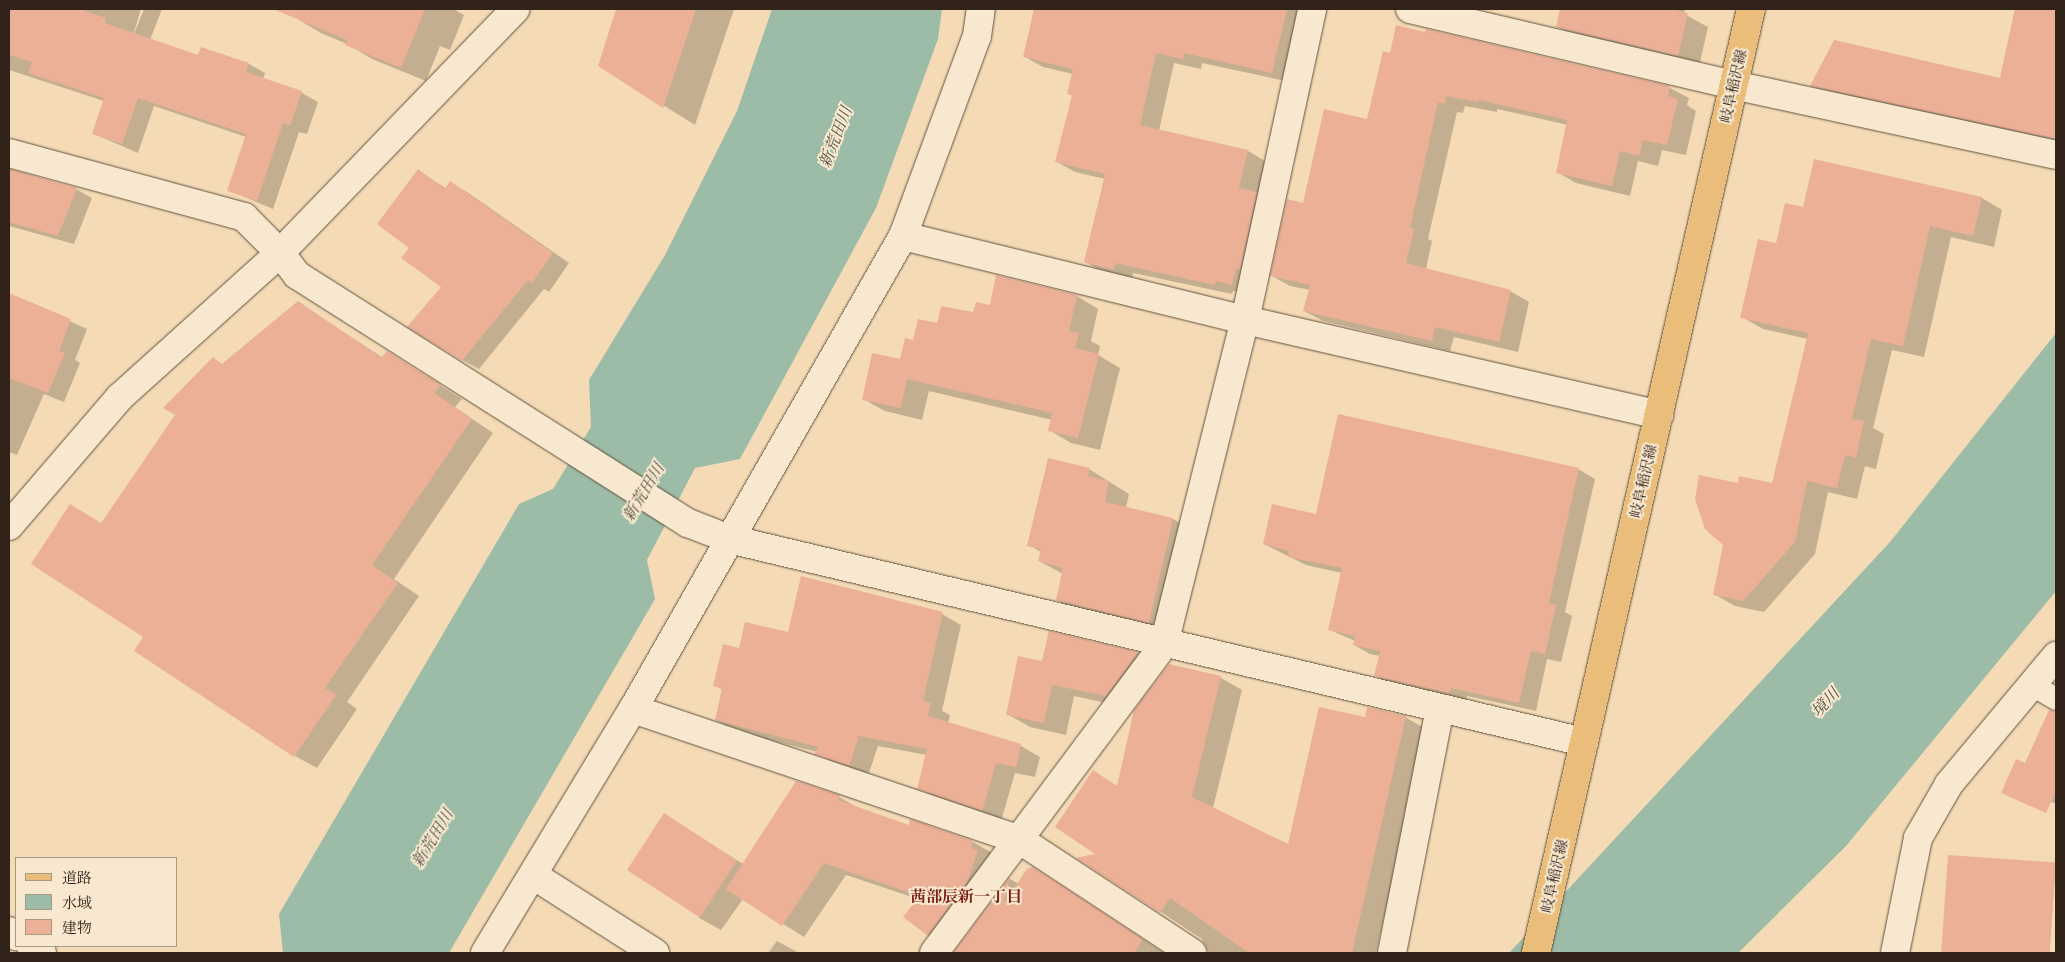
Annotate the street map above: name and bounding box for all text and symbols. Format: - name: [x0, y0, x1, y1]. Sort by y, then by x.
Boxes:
- street label: 岐阜稲沢線: [1716, 47, 1750, 125]
- water label: 新荒田川: [815, 104, 855, 170]
- street label: 岐阜稲沢線: [1626, 442, 1660, 520]
- water label: 新荒田川: [618, 460, 668, 524]
- water label: 境川: [1807, 684, 1843, 720]
- water label: 新荒田川: [407, 806, 457, 870]
- street label: 岐阜稲沢線: [1537, 837, 1571, 915]
- legend: [15, 857, 178, 947]
- text: 道路: [62, 867, 92, 888]
- district label: 茜部辰新一丁目: [910, 886, 1022, 906]
- text: 水域: [62, 892, 92, 913]
- text: 建物: [62, 917, 92, 938]

